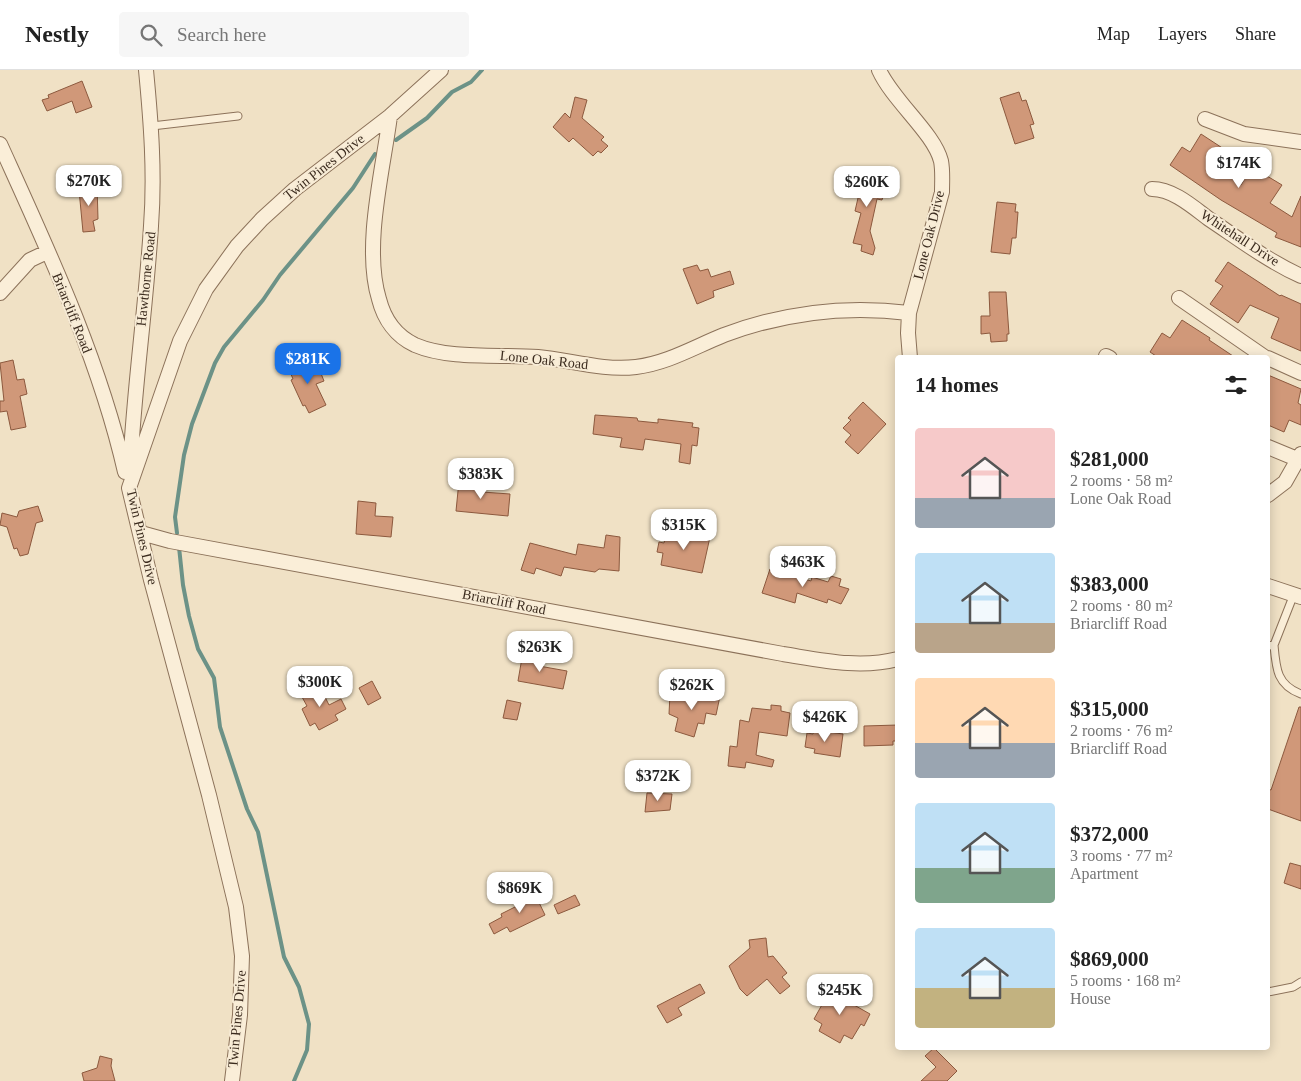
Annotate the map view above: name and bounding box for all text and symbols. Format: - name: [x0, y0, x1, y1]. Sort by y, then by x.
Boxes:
- search box: [119, 12, 469, 57]
- text: Nestly: [25, 21, 89, 47]
- icon: search: [137, 21, 165, 49]
- text: Search here: [177, 24, 266, 45]
- text: Map: [1097, 24, 1130, 44]
- text: Layers: [1158, 24, 1207, 44]
- text: Share: [1235, 24, 1276, 44]
- street label: Twin Pines Drive: [281, 131, 367, 203]
- pin: $174K: [1204, 146, 1274, 189]
- text: $174K: [1217, 154, 1261, 171]
- pin: $270K: [54, 164, 124, 207]
- pin: $260K: [832, 166, 902, 208]
- text: $270K: [67, 172, 111, 189]
- text: $260K: [845, 173, 889, 190]
- street label: Lone Oak Drive: [911, 189, 947, 281]
- street label: Whitehall Drive: [1198, 207, 1282, 269]
- street label: Hawthorne Road: [134, 231, 158, 327]
- street label: Briarcliff Road: [49, 271, 95, 355]
- pin: $281K: [273, 342, 343, 385]
- street label: Lone Oak Road: [499, 348, 589, 372]
- text: $281K: [286, 350, 330, 367]
- icon: filters: [1222, 371, 1250, 399]
- text: 14 homes: [915, 373, 998, 397]
- text: $281,000: [1070, 447, 1149, 471]
- icon: home: [955, 448, 1015, 508]
- pin: $383K: [446, 458, 516, 500]
- text: $383K: [459, 465, 503, 482]
- text: 2 rooms · 58 m²: [1070, 472, 1173, 489]
- street label: Twin Pines Drive: [124, 488, 160, 586]
- text: Lone Oak Road: [1070, 490, 1171, 507]
- pin: $315K: [649, 508, 719, 551]
- text: $315K: [662, 516, 706, 533]
- pin: $463K: [768, 546, 838, 588]
- text: $463K: [781, 553, 825, 570]
- text: $383,000: [1070, 572, 1149, 596]
- icon: home: [955, 573, 1015, 633]
- street label: Briarcliff Road: [461, 587, 547, 617]
- text: 2 rooms · 80 m²: [1070, 597, 1173, 614]
- text: Briarcliff Road: [1070, 615, 1167, 632]
- pin: $263K: [505, 630, 575, 673]
- text: $263K: [518, 638, 562, 655]
- pin: $300K: [285, 666, 355, 708]
- pin: $262K: [657, 668, 727, 711]
- text: $300K: [298, 673, 342, 690]
- text: $262K: [670, 676, 714, 693]
- text: $315,000: [1070, 697, 1149, 721]
- icon: home: [955, 698, 1015, 758]
- pin: $426K: [790, 700, 860, 743]
- text: $426K: [803, 708, 847, 725]
- text: 2 rooms · 76 m²: [1070, 722, 1173, 739]
- text: Briarcliff Road: [1070, 740, 1167, 757]
- pin: $372K: [623, 760, 693, 802]
- text: $372K: [636, 767, 680, 784]
- text: $372,000: [1070, 822, 1149, 846]
- icon: home: [955, 823, 1015, 883]
- text: 3 rooms · 77 m²: [1070, 847, 1173, 864]
- text: Apartment: [1070, 865, 1138, 882]
- pin: $869K: [485, 872, 555, 914]
- text: $869K: [498, 879, 542, 896]
- text: $869,000: [1070, 947, 1149, 971]
- icon: home: [955, 948, 1015, 1008]
- street label: Twin Pines Drive: [225, 970, 249, 1068]
- text: 5 rooms · 168 m²: [1070, 972, 1181, 989]
- pin: $245K: [805, 974, 875, 1016]
- text: $245K: [818, 981, 862, 998]
- text: House: [1070, 990, 1111, 1007]

